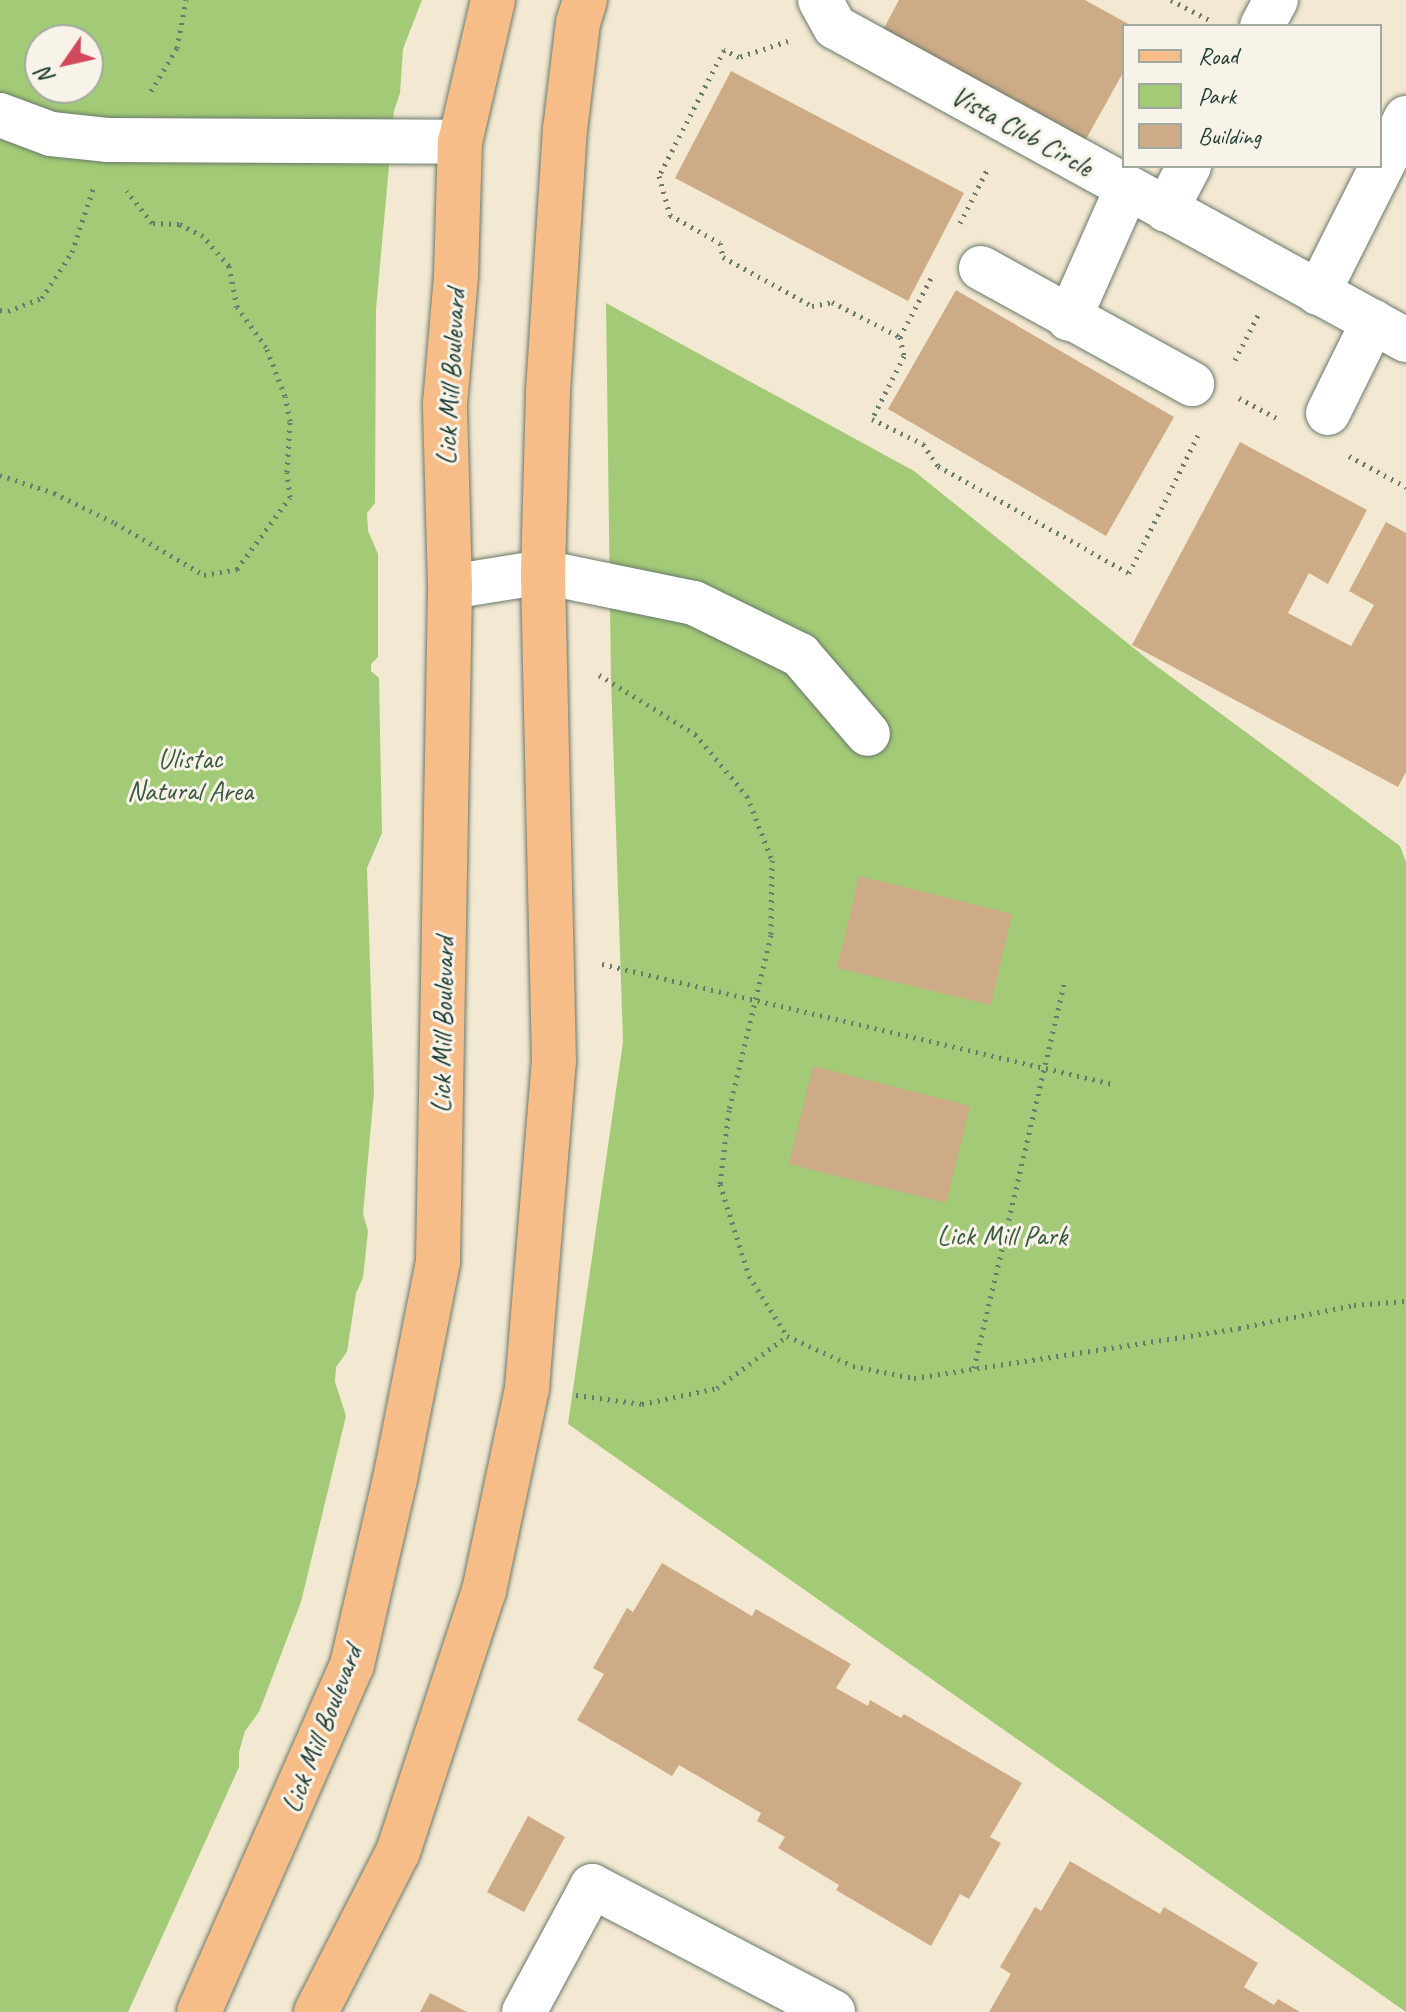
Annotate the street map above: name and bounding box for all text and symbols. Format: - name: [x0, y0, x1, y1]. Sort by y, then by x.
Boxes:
- north arrow: [24, 24, 104, 104]
- legend: [1122, 24, 1382, 168]
- text: Road: [1198, 41, 1238, 71]
- text: N: [30, 63, 61, 90]
- street label: Vista Club Circle: [946, 79, 1098, 183]
- text: Park: [1198, 81, 1236, 111]
- text: Building: [1198, 121, 1261, 151]
- street label: Lick Mill Boulevard: [430, 287, 472, 467]
- park label: Ulistac Natural Area: [127, 742, 253, 808]
- street label: Lick Mill Boulevard: [425, 936, 461, 1114]
- park label: Lick Mill Park: [937, 1219, 1067, 1253]
- street label: Lick Mill Boulevard: [275, 1640, 369, 1818]

